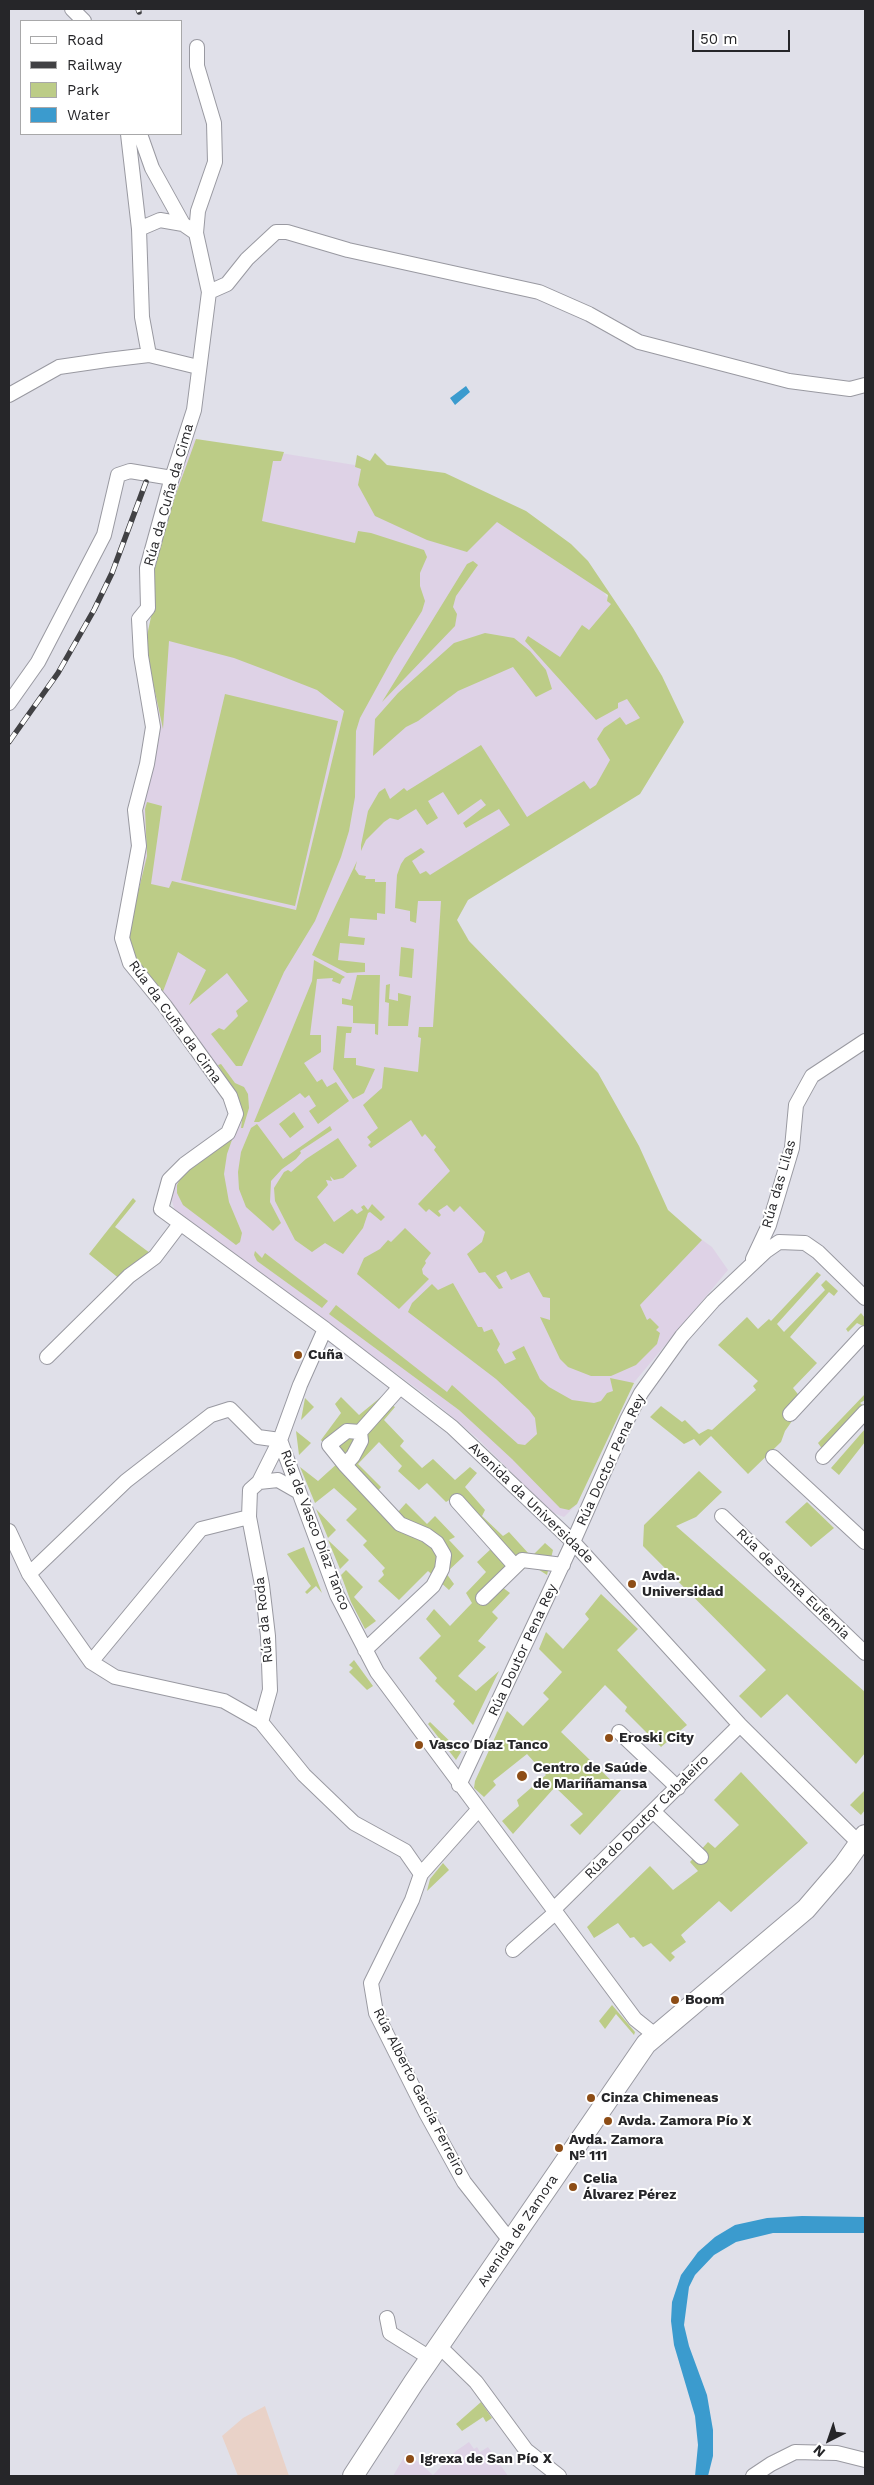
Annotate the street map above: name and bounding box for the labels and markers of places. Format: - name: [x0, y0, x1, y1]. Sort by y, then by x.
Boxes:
- place label: Cuña: [308, 1347, 343, 1363]
- marker: Cuña: [292, 1349, 304, 1361]
- place label: Avda. Universidad: [642, 1568, 724, 1600]
- marker: Avda. Universidad: [626, 1578, 638, 1590]
- place label: Eroski City: [619, 1730, 694, 1746]
- marker: Eroski City: [603, 1732, 615, 1744]
- place label: Vasco Díaz Tanco: [429, 1737, 548, 1753]
- marker: Vasco Díaz Tanco: [413, 1739, 425, 1751]
- place label: Centro de Saúde de Mariñamansa: [533, 1760, 647, 1792]
- marker: Centro de Saúde de Mariñamansa: [515, 1769, 529, 1783]
- place label: Boom: [685, 1992, 725, 2008]
- marker: Boom: [669, 1994, 681, 2006]
- place label: Cinza Chimeneas: [601, 2090, 719, 2106]
- marker: Cinza Chimeneas: [585, 2092, 597, 2104]
- place label: Avda. Zamora Pío X: [618, 2113, 751, 2129]
- marker: Avda. Zamora Pío X: [602, 2115, 614, 2127]
- place label: Avda. Zamora Nº 111: [569, 2132, 663, 2164]
- marker: Avda. Zamora Nº 111: [553, 2142, 565, 2154]
- place label: Celia Álvarez Pérez: [583, 2171, 676, 2204]
- marker: Celia Álvarez Pérez: [567, 2181, 579, 2193]
- place label: Igrexa de San Pío X: [420, 2451, 552, 2467]
- marker: Igrexa de San Pío X: [404, 2453, 416, 2465]

